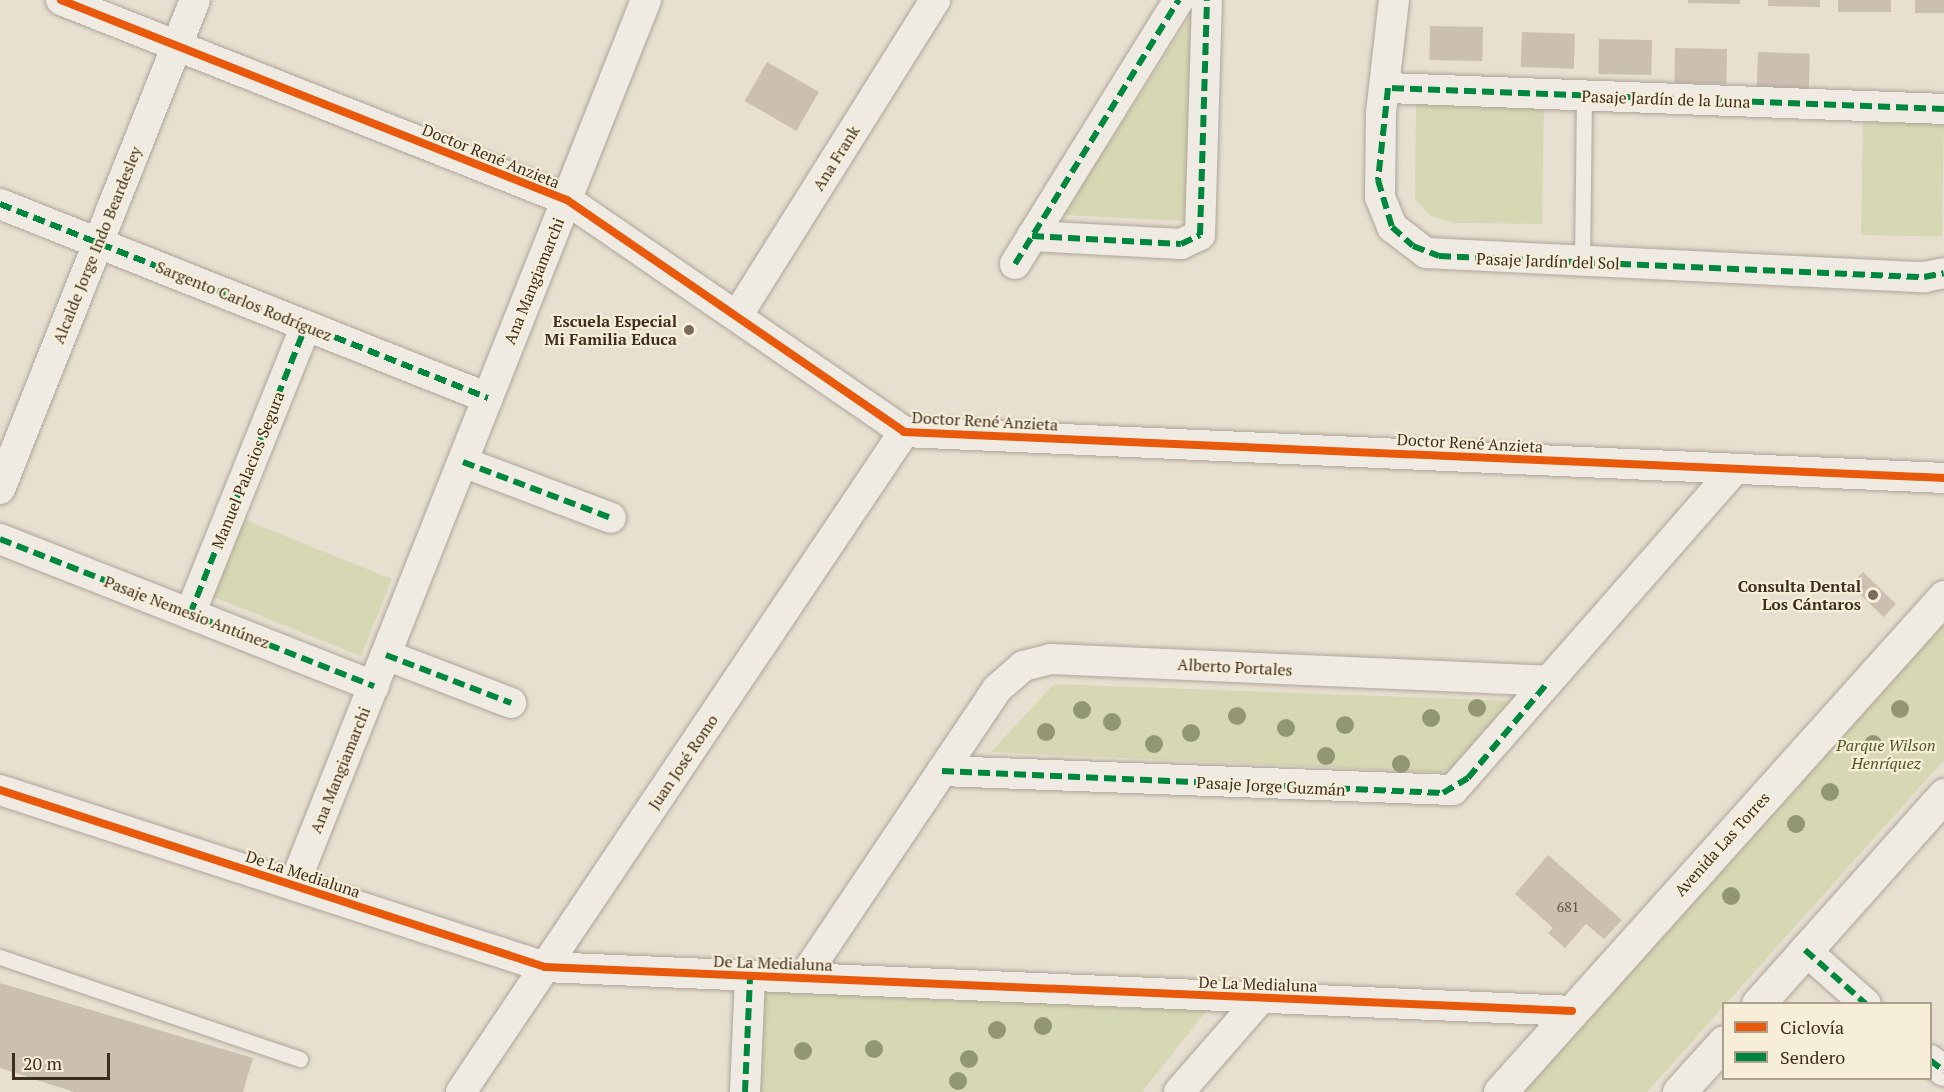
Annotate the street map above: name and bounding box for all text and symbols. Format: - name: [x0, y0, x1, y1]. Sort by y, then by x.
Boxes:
- street label: Pasaje Jardín de la Luna: [1581, 86, 1751, 112]
- street label: Doctor René Anzieta: [419, 120, 563, 192]
- street label: Ana Frank: [808, 122, 864, 194]
- street label: Alcalde Jorge Indo Beardesley: [49, 144, 145, 346]
- street label: Ana Mangiamarchi: [500, 215, 568, 347]
- street label: Pasaje Jardín del Sol: [1476, 249, 1620, 273]
- street label: Sargento Carlos Rodríguez: [153, 257, 335, 345]
- place label: Escuela Especial Mi Familia Educa: [545, 311, 677, 349]
- marker: Escuela Especial Mi Familia Educa: [682, 323, 696, 337]
- street label: Manuel Palacios Segura: [208, 388, 288, 552]
- street label: Doctor René Anzieta: [911, 408, 1059, 434]
- street label: Doctor René Anzieta: [1396, 430, 1544, 456]
- street label: Pasaje Nemesio Antúnez: [101, 572, 273, 652]
- place label: Consulta Dental Los Cántaros: [1738, 576, 1861, 614]
- marker: Consulta Dental Los Cántaros: [1866, 588, 1880, 602]
- street label: Alberto Portales: [1177, 654, 1293, 680]
- street label: Ana Mangiamarchi: [306, 704, 374, 836]
- street label: Juan José Romo: [644, 711, 722, 813]
- park label: Parque Wilson Henríquez: [1836, 735, 1936, 773]
- street label: Pasaje Jorge Guzmán: [1196, 773, 1346, 799]
- street label: Avenida Las Torres: [1670, 788, 1774, 900]
- street label: De La Medialuna: [243, 846, 363, 902]
- house number: 681: [1557, 899, 1579, 915]
- street label: De La Medialuna: [713, 951, 833, 975]
- street label: De La Medialuna: [1198, 972, 1318, 996]
- legend: [1722, 1002, 1932, 1080]
- text: Ciclovía: [1780, 1015, 1844, 1039]
- scale bar: [15, 1041, 112, 1079]
- text: Sendero: [1780, 1045, 1845, 1069]
- text: 20 m: [23, 1051, 62, 1075]

